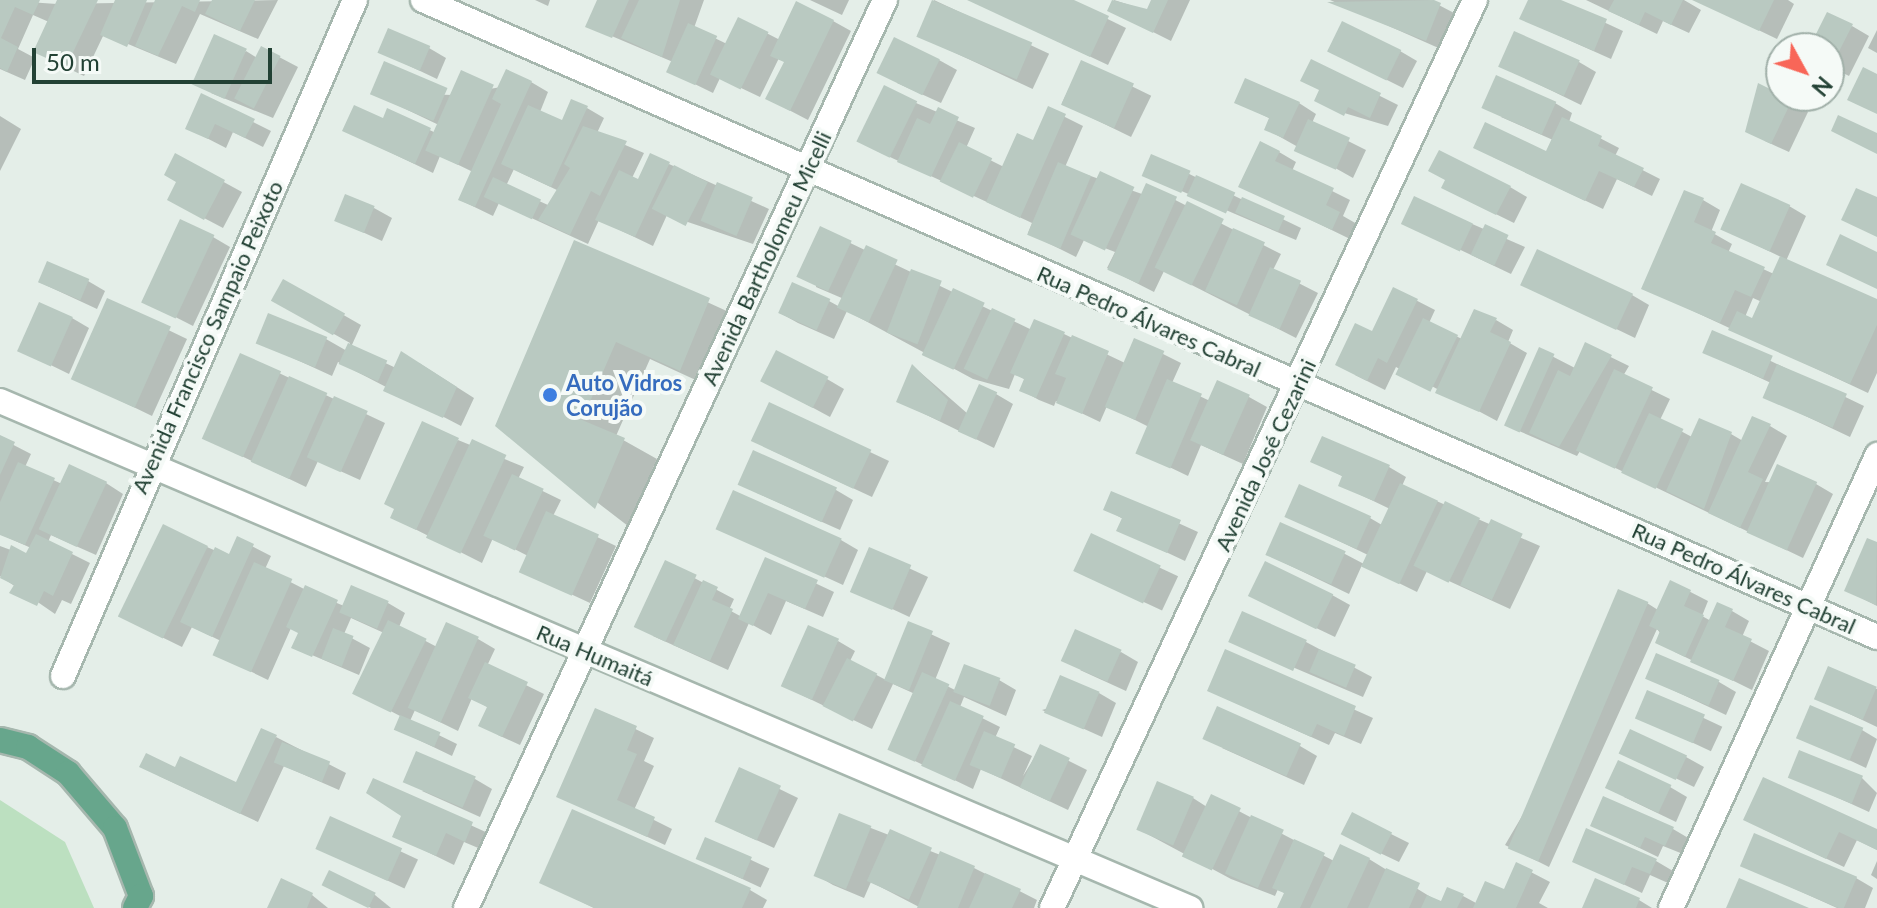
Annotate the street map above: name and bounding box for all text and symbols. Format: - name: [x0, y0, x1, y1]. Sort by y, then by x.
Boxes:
- scale bar: [36, 32, 276, 82]
- north arrow: [1765, 32, 1845, 112]
- text: 50 m: [46, 47, 100, 76]
- text: N: [1806, 71, 1838, 102]
- street label: Avenida Bartholomeu Micelli: [695, 127, 837, 389]
- street label: Avenida Francisco Sampaio Peixoto: [126, 177, 288, 497]
- street label: Rua Pedro Álvares Cabral: [1033, 260, 1265, 382]
- street label: Avenida José Cezarini: [1209, 355, 1321, 555]
- place label: Auto Vidros Corujão: [566, 369, 683, 420]
- marker: Auto Vidros Corujão: [541, 386, 559, 404]
- street label: Rua Pedro Álvares Cabral: [1628, 517, 1860, 639]
- street label: Rua Humaitá: [533, 619, 657, 691]

